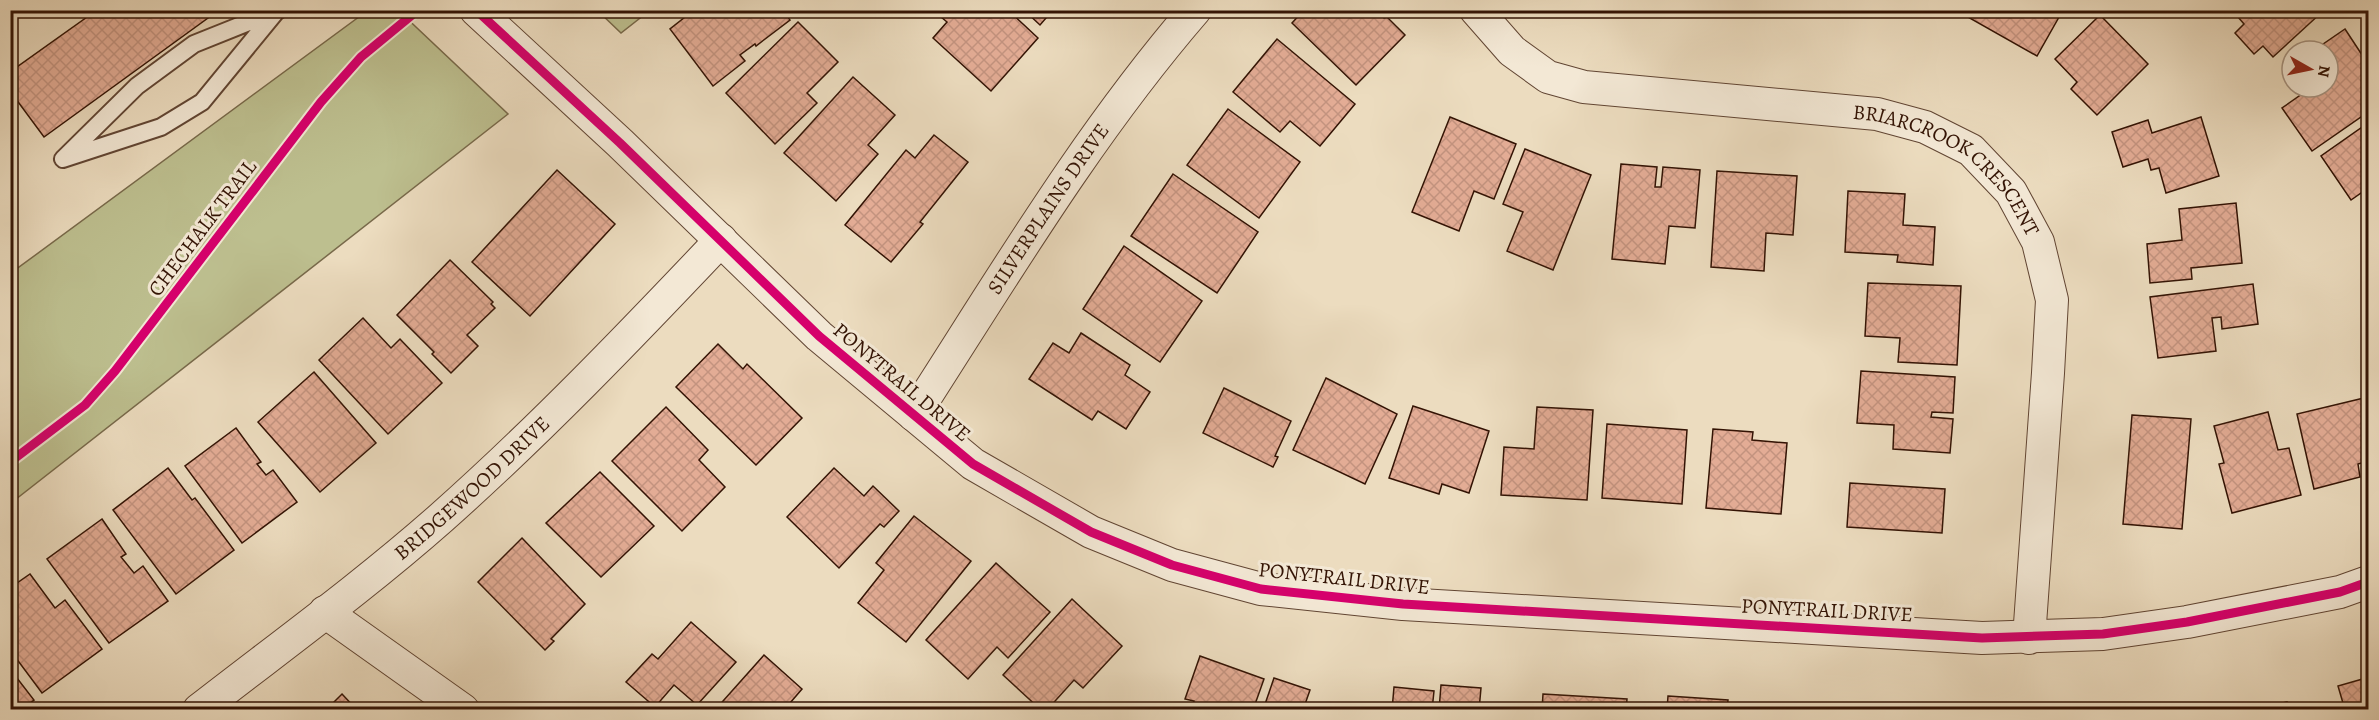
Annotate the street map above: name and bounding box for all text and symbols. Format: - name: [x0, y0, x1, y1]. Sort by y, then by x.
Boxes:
- north arrow: [2280, 39, 2340, 99]
- text: N: [2312, 64, 2336, 79]
- street label: BRIARCROOK CRESCENT: [1852, 98, 2046, 241]
- street label: SILVERPLAINS DRIVE: [981, 118, 1115, 299]
- street label: CHECHALK TRAIL: [141, 154, 263, 302]
- street label: PONYTRAIL DRIVE: [827, 316, 977, 448]
- street label: BRIDGEWOOD DRIVE: [388, 410, 556, 566]
- street label: PONYTRAIL DRIVE: [1257, 555, 1431, 601]
- street label: PONYTRAIL DRIVE: [1740, 592, 1914, 628]

